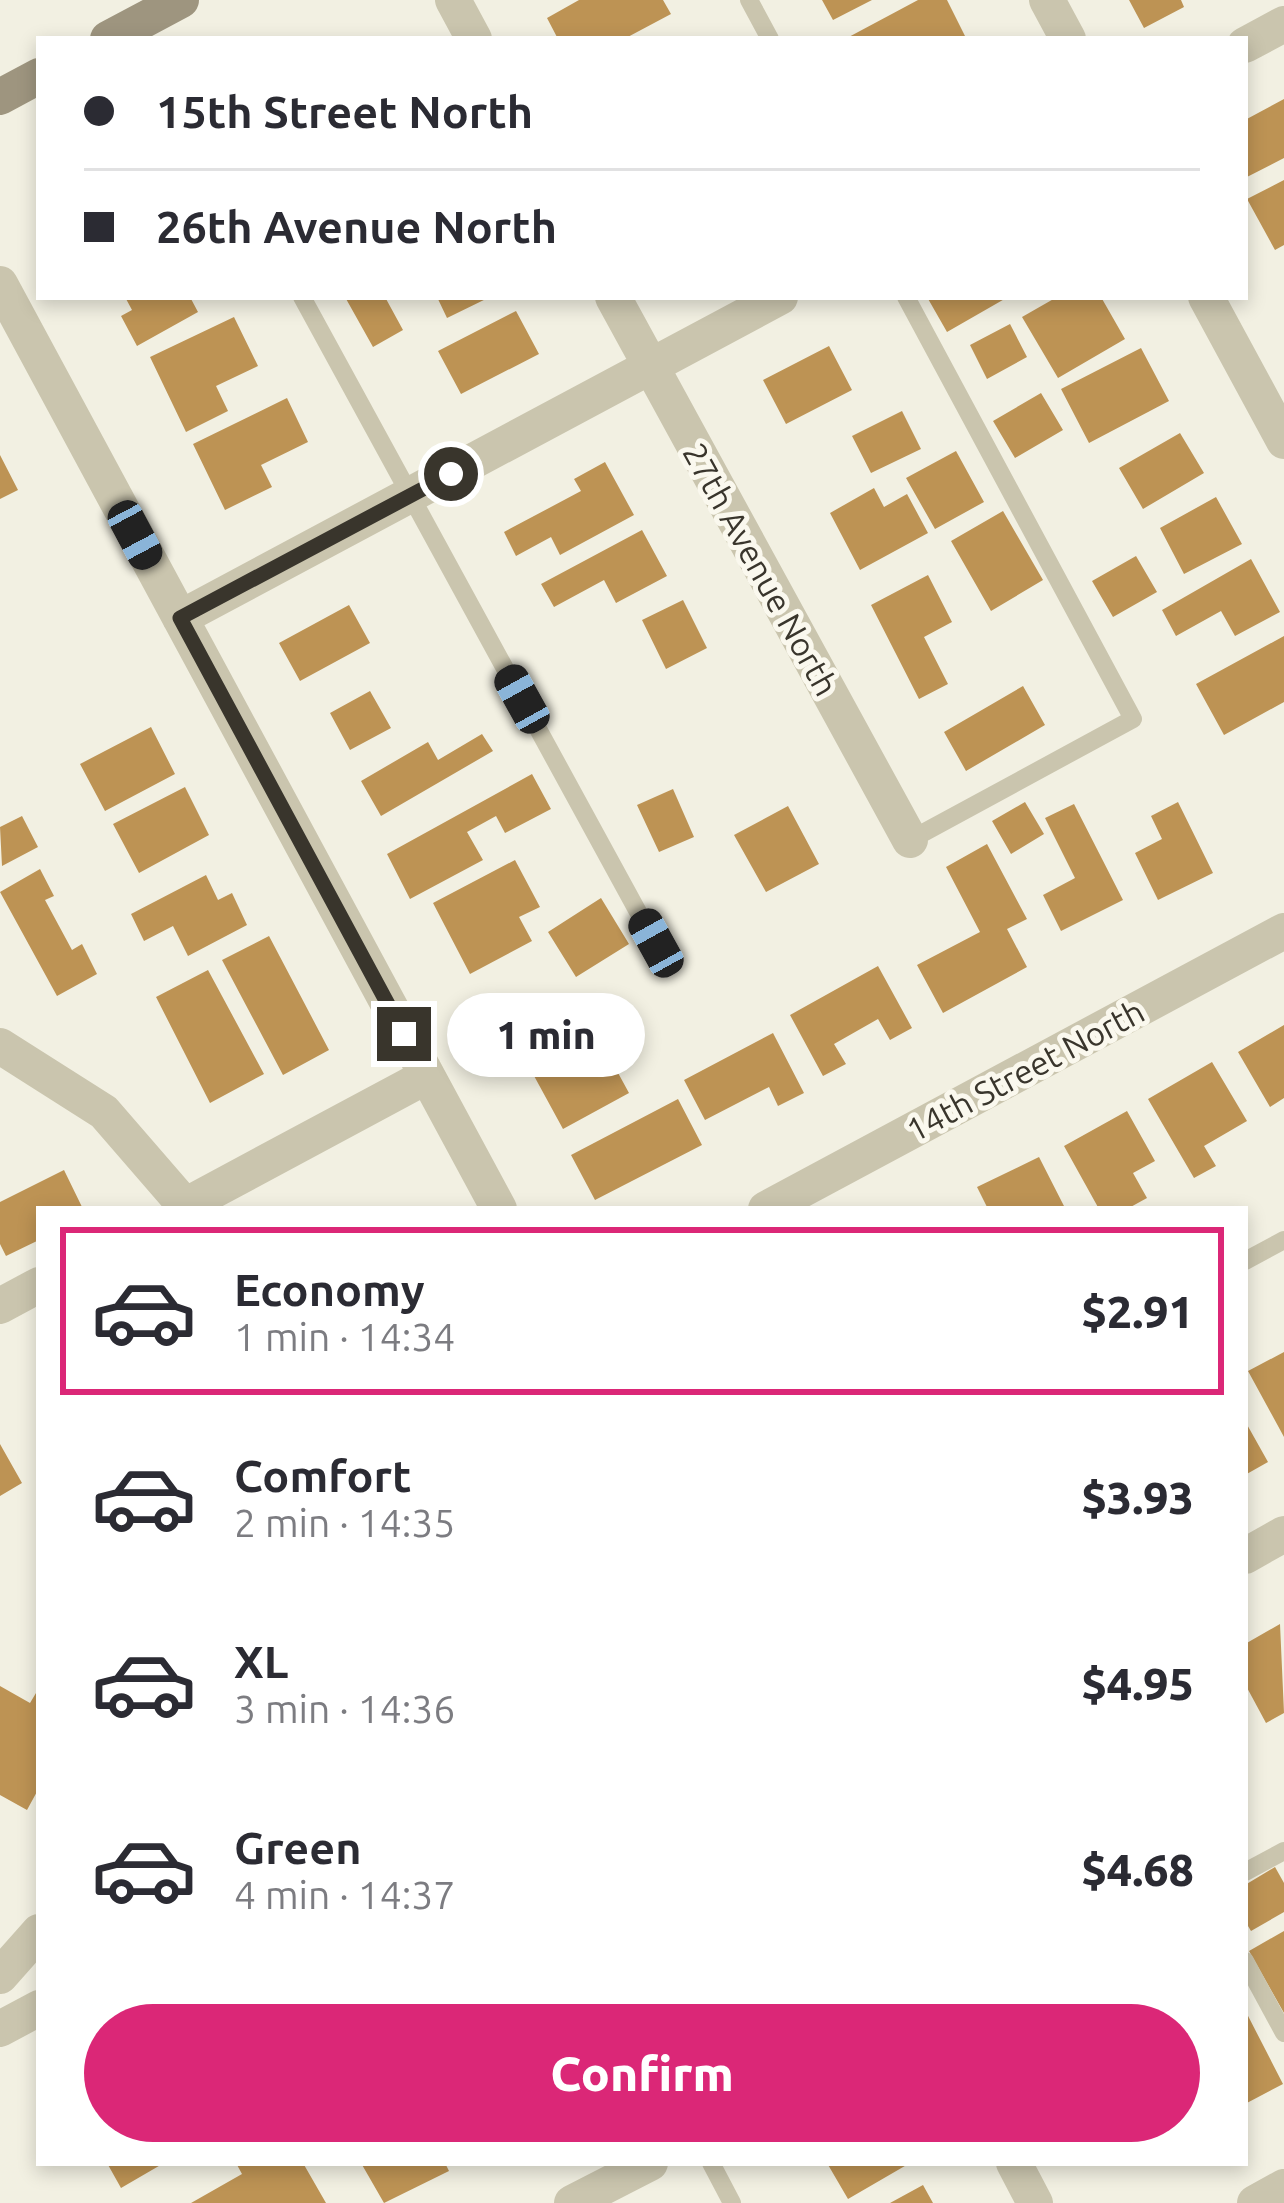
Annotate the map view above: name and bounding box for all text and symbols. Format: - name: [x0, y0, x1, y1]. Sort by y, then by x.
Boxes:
- text: 15th Street North: [156, 86, 533, 137]
- text: 26th Avenue North: [156, 201, 557, 252]
- street label: 27th Avenue North: [676, 436, 846, 702]
- route start: [424, 447, 478, 501]
- car: [102, 495, 168, 575]
- car: [489, 659, 555, 739]
- car: [623, 903, 689, 983]
- callout: 1 min: [446, 992, 644, 1076]
- street label: 14th Street North: [900, 992, 1150, 1148]
- route end: [377, 1007, 431, 1061]
- text: 1 min: [496, 1013, 596, 1056]
- icon: car: [90, 1257, 198, 1365]
- text: Economy: [234, 1264, 425, 1315]
- text: $2.91: [1081, 1286, 1194, 1337]
- text: 1 min · 14:34: [234, 1315, 455, 1358]
- icon: car: [90, 1443, 198, 1551]
- text: Comfort: [234, 1450, 411, 1501]
- text: $3.93: [1081, 1472, 1194, 1523]
- text: 2 min · 14:35: [234, 1501, 455, 1544]
- icon: car: [90, 1629, 198, 1737]
- text: XL: [234, 1636, 288, 1687]
- text: $4.95: [1081, 1658, 1194, 1709]
- text: 3 min · 14:36: [234, 1687, 455, 1730]
- icon: car: [90, 1815, 198, 1923]
- text: Green: [234, 1822, 361, 1873]
- text: $4.68: [1081, 1844, 1194, 1895]
- text: 4 min · 14:37: [234, 1873, 455, 1916]
- button: Confirm: [84, 2004, 1200, 2142]

